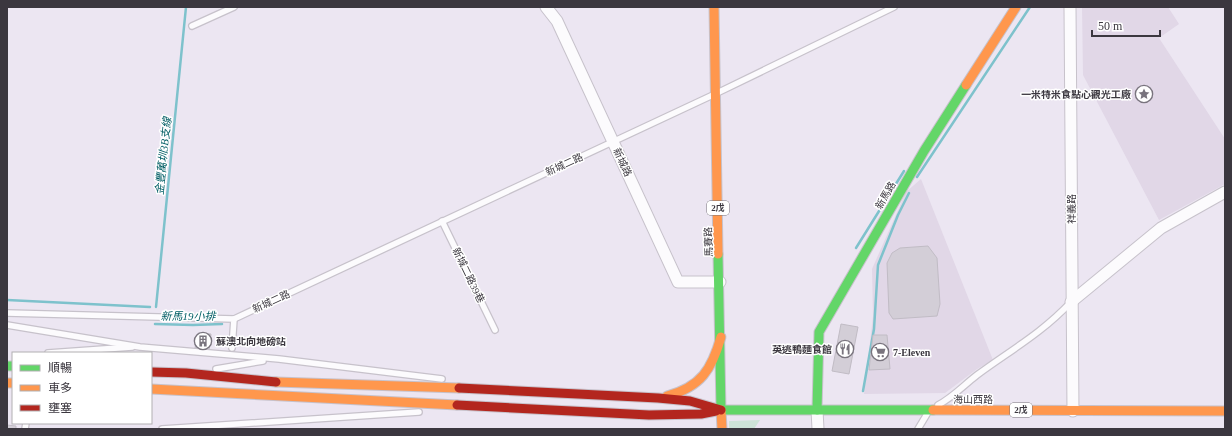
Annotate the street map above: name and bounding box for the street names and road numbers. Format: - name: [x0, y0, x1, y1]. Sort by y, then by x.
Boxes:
- street label: 新城路: [611, 146, 634, 178]
- street label: 新城二路: [544, 151, 585, 178]
- street label: 新馬路: [873, 180, 898, 211]
- street label: 祥義路: [1066, 194, 1077, 224]
- road number: 2戊: [707, 201, 729, 215]
- street label: 馬賽路: [702, 227, 715, 257]
- street label: 新城二路39巷: [450, 246, 487, 305]
- street label: 新城二路: [251, 288, 292, 315]
- street label: 海山西路: [953, 394, 993, 405]
- road number: 2戊: [1010, 403, 1032, 417]

